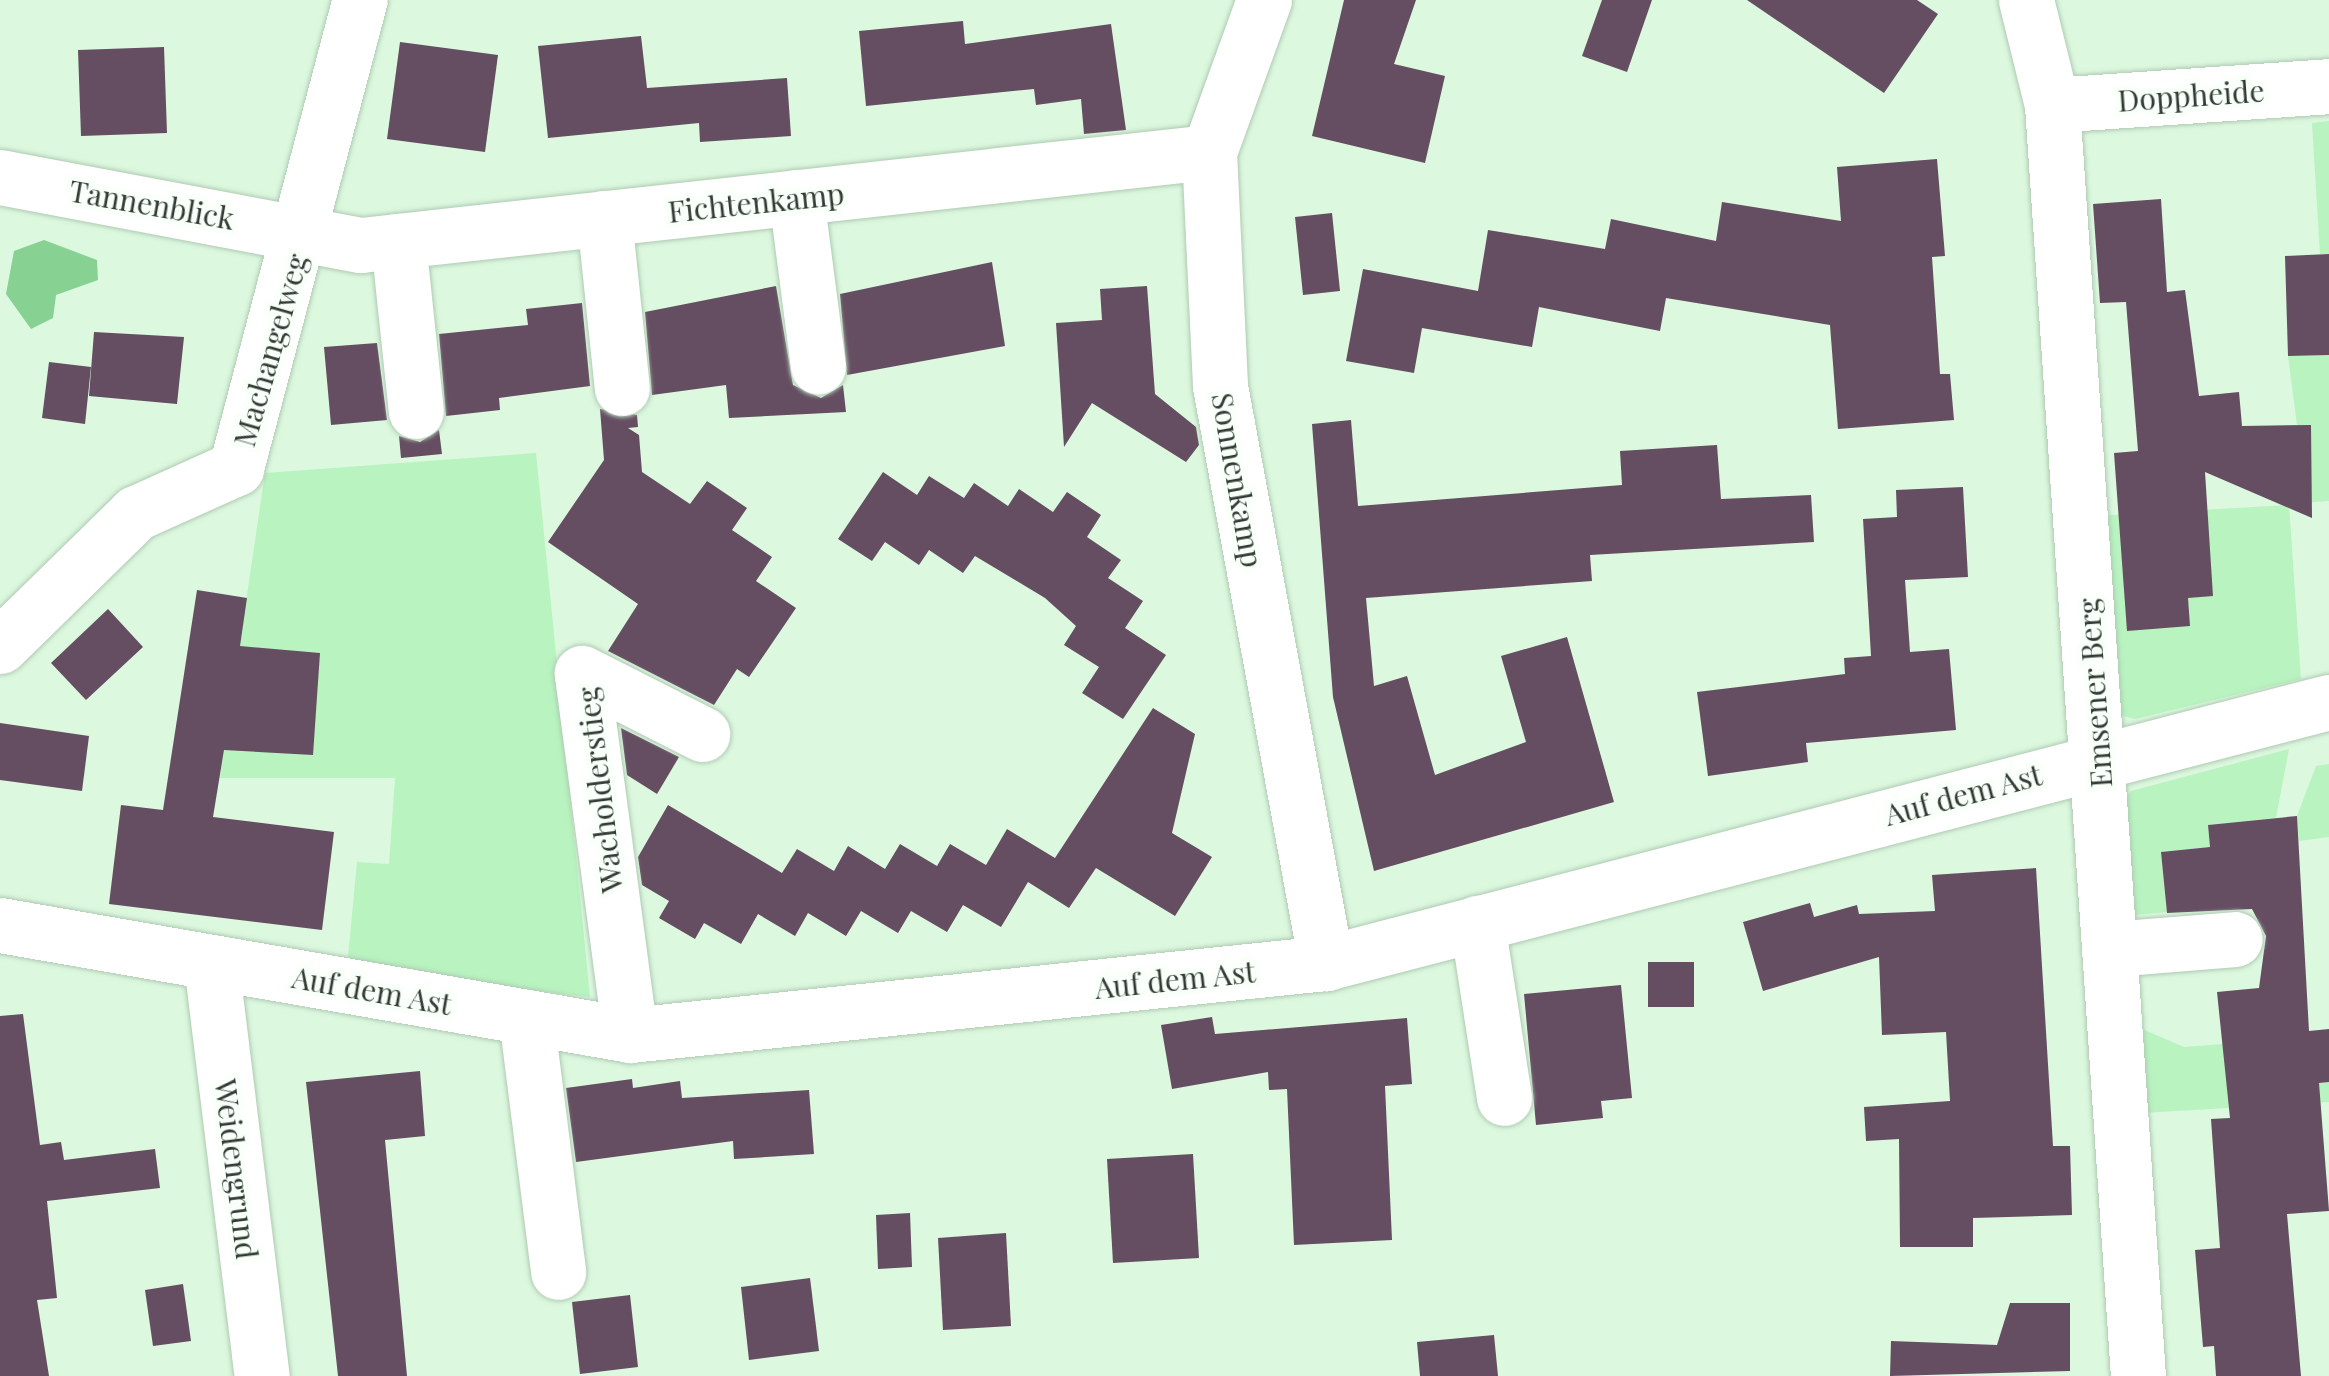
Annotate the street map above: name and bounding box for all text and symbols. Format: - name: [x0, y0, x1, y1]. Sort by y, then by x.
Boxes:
- street label: Doppheide: [2116, 72, 2266, 118]
- street label: Tannenblick: [67, 172, 237, 236]
- street label: Fichtenkamp: [666, 175, 846, 229]
- street label: Machangelweg: [225, 249, 315, 451]
- street label: Sonnenkamp: [1205, 390, 1271, 570]
- street label: Emsener Berg: [2069, 597, 2119, 789]
- street label: Wacholderstieg: [569, 685, 629, 895]
- street label: Auf dem Ast: [1880, 756, 2046, 832]
- street label: Auf dem Ast: [1092, 953, 1258, 1005]
- street label: Auf dem Ast: [289, 958, 455, 1022]
- street label: Weidengrund: [208, 1077, 266, 1261]

